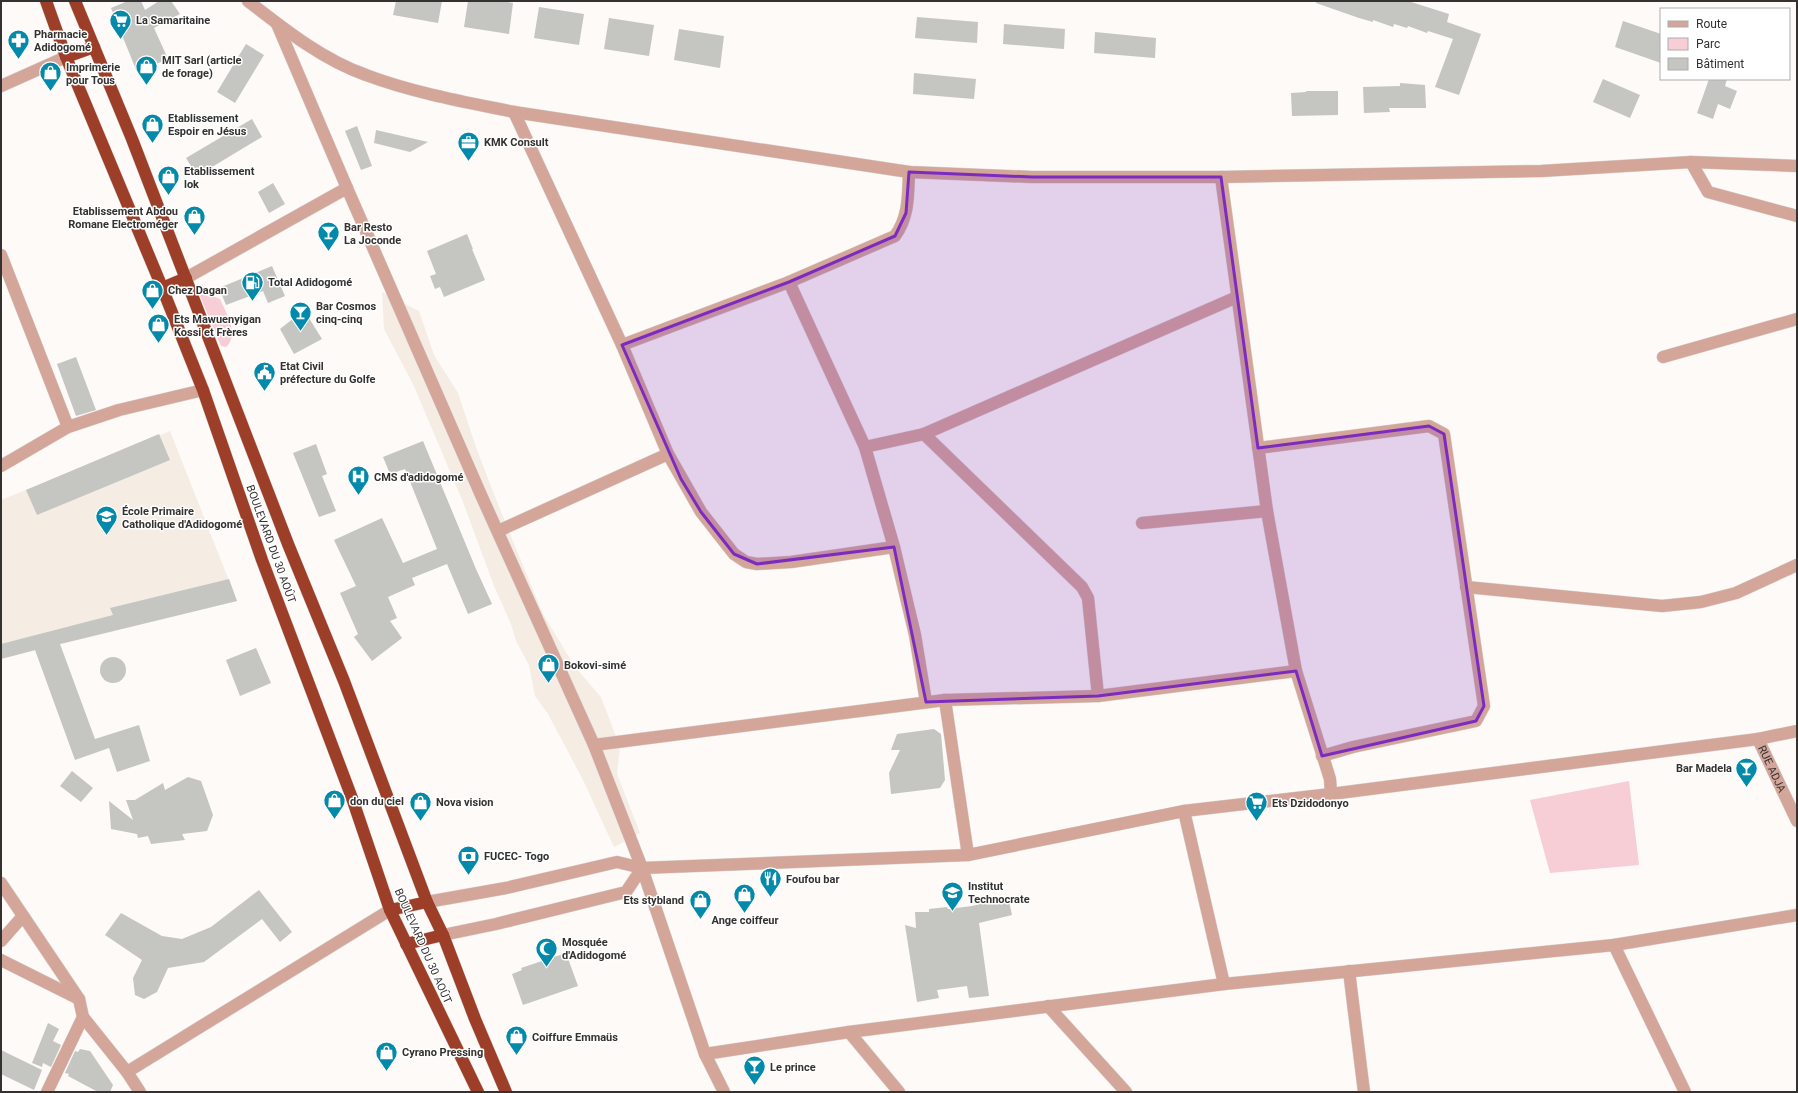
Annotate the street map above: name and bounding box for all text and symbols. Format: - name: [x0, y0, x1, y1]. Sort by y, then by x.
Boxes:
- supermarket icon: La Samaritaine: [107, 7, 133, 40]
- legend: [1660, 8, 1790, 80]
- place label: La Samaritaine: [136, 14, 210, 27]
- text: Route: [1696, 17, 1727, 31]
- pharmacy icon: Pharmacie Adidogomé: [5, 27, 31, 60]
- place label: Pharmacie Adidogomé: [34, 28, 91, 54]
- text: Parc: [1696, 37, 1720, 51]
- shop icon: MIT Sarl (article de forage): [133, 53, 159, 86]
- place label: MIT Sarl (article de forage): [162, 54, 242, 80]
- text: Bâtiment: [1696, 57, 1744, 71]
- shop icon: Imprimerie pour Tous: [38, 60, 64, 93]
- place label: Imprimerie pour Tous: [66, 61, 120, 87]
- shop icon: Etablissement Espoir en Jésus: [139, 111, 165, 144]
- place label: Etablissement Espoir en Jésus: [168, 112, 247, 138]
- office icon: KMK Consult: [455, 129, 481, 162]
- place label: KMK Consult: [484, 136, 549, 149]
- shop icon: Etablissement lok: [155, 164, 181, 197]
- place label: Etablissement lok: [184, 165, 255, 191]
- shop icon: Etablissement Abdou Romane Electroméger: [181, 204, 207, 237]
- place label: Etablissement Abdou Romane Electroméger: [68, 205, 178, 231]
- bar icon: Bar Resto La Joconde: [315, 220, 341, 253]
- place label: Bar Resto La Joconde: [344, 221, 401, 247]
- fuel station icon: Total Adidogomé: [239, 269, 265, 302]
- place label: Total Adidogomé: [268, 276, 352, 289]
- shop icon: Chez Dagan: [139, 277, 165, 310]
- place label: Chez Dagan: [168, 284, 227, 297]
- bar icon: Bar Cosmos cinq-cinq: [287, 299, 313, 332]
- place label: Bar Cosmos cinq-cinq: [316, 300, 376, 326]
- shop icon: Ets Mawuenyigan Kossi et Frères: [145, 312, 171, 345]
- place label: Ets Mawuenyigan Kossi et Frères: [174, 313, 261, 339]
- public building icon: Etat Civil préfecture du Golfe: [252, 359, 278, 392]
- place label: Etat Civil préfecture du Golfe: [280, 360, 376, 386]
- hospital icon: CMS d'adidogomé: [345, 464, 371, 497]
- place label: CMS d'adidogomé: [374, 471, 463, 484]
- street label: BOULEVARD DU 30 AOÛT: [244, 483, 299, 605]
- school or university icon: École Primaire Catholique d'Adidogomé: [94, 504, 120, 537]
- place label: École Primaire Catholique d'Adidogomé: [122, 505, 242, 531]
- shop icon: Bokovi-simé: [536, 652, 562, 685]
- place label: Bokovi-simé: [564, 659, 626, 672]
- street label: RUE ADJA: [1755, 743, 1789, 795]
- bar icon: Bar Madela: [1734, 755, 1760, 788]
- place label: Bar Madela: [1676, 762, 1732, 775]
- shop icon: don du ciel: [321, 788, 347, 821]
- shop icon: Nova vision: [408, 789, 434, 822]
- supermarket icon: Ets Dzidodonyo: [1243, 790, 1269, 823]
- place label: don du ciel: [350, 795, 404, 808]
- place label: Nova vision: [436, 796, 493, 809]
- place label: Ets Dzidodonyo: [1272, 797, 1349, 810]
- bank icon: FUCEC- Togo: [456, 843, 482, 876]
- place label: FUCEC- Togo: [484, 850, 549, 863]
- restaurant icon: Foufou bar: [758, 866, 784, 899]
- place label: Foufou bar: [786, 873, 839, 886]
- school or university icon: Institut Technocrate: [940, 879, 966, 912]
- place label: Institut Technocrate: [968, 880, 1030, 906]
- shop icon: Ange coiffeur: [732, 881, 758, 914]
- street label: BOULEVARD DU 30 AOÛT: [392, 886, 454, 1006]
- shop icon: Ets stybland: [687, 887, 713, 920]
- place label: Ets stybland: [623, 894, 684, 907]
- place label: Ange coiffeur: [711, 914, 779, 927]
- mosque icon: Mosquée d'Adidogomé: [533, 935, 559, 968]
- place label: Mosquée d'Adidogomé: [562, 936, 626, 962]
- shop icon: Coiffure Emmaüs: [503, 1024, 529, 1057]
- place label: Coiffure Emmaüs: [532, 1031, 618, 1044]
- shop icon: Cyrano Pressing: [373, 1039, 399, 1072]
- place label: Cyrano Pressing: [402, 1046, 483, 1059]
- bar icon: Le prince: [742, 1054, 768, 1087]
- place label: Le prince: [770, 1061, 816, 1074]

